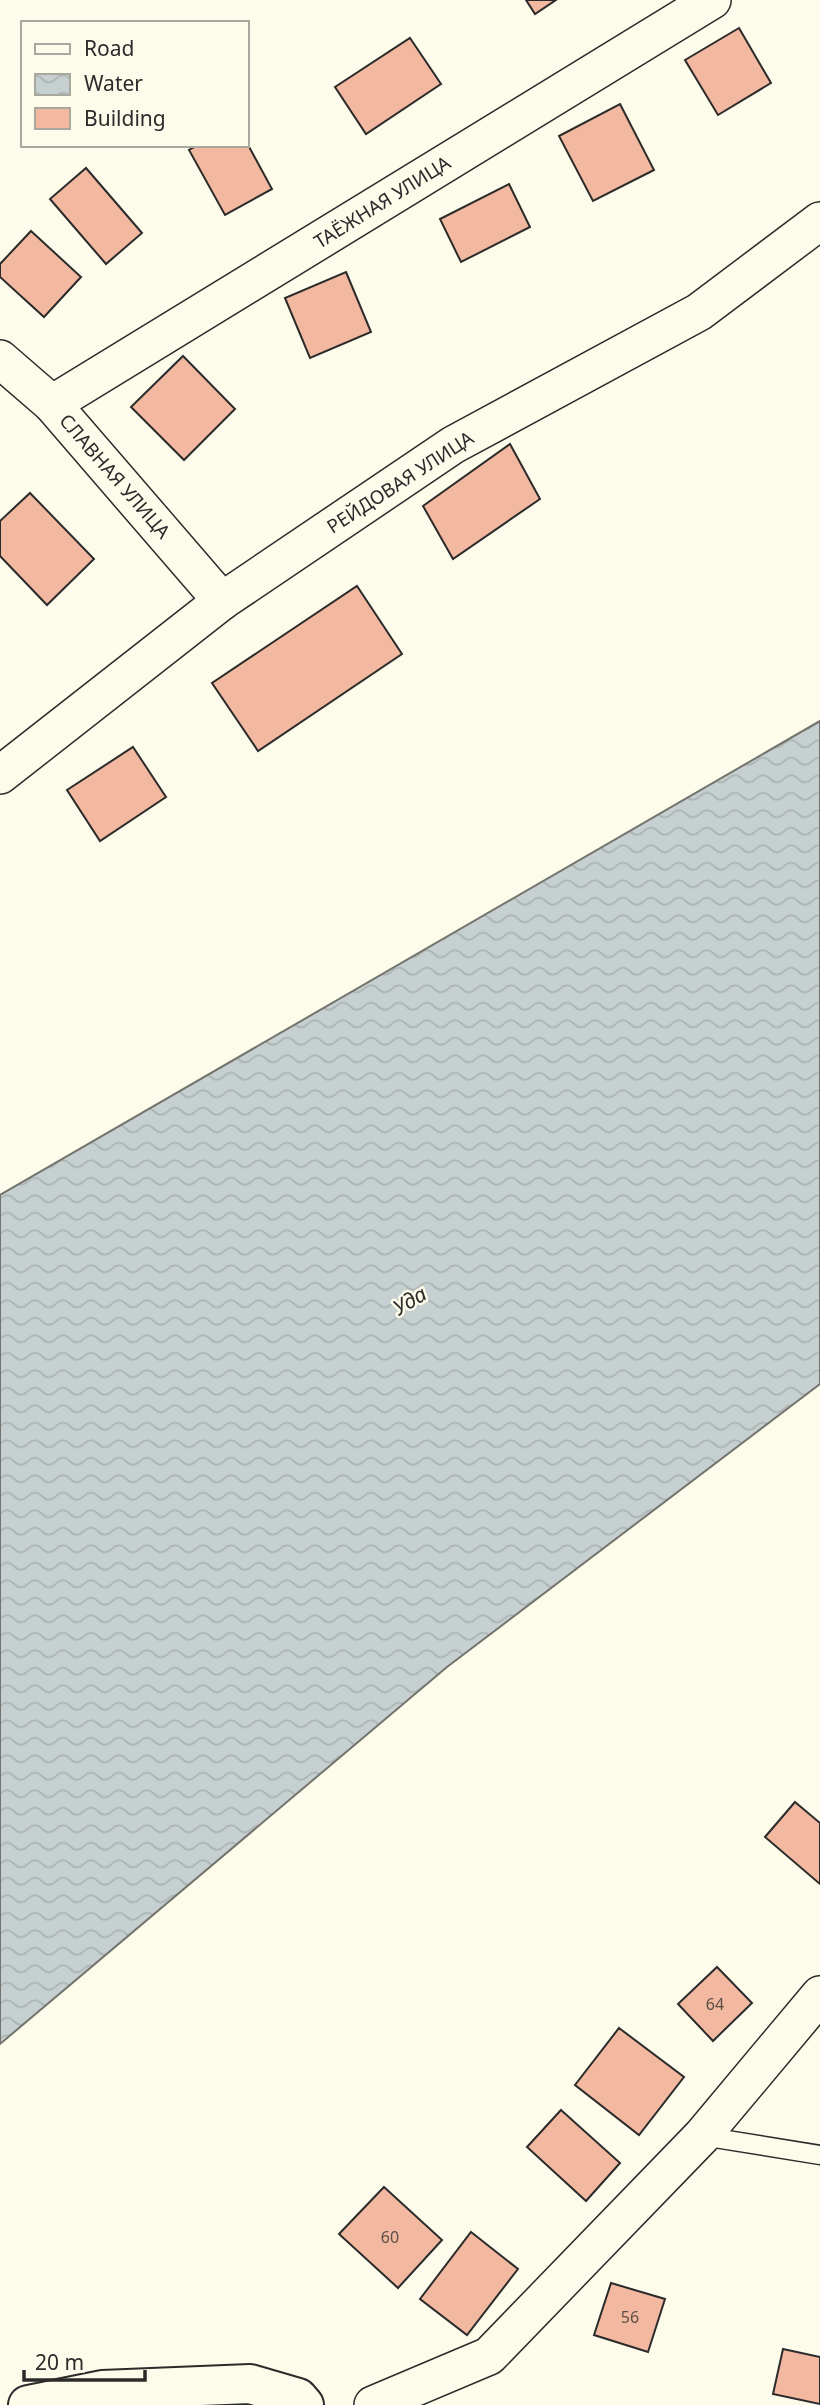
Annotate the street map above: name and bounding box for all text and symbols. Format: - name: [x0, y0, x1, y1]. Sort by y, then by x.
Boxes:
- legend: [21, 21, 248, 147]
- text: Road: [84, 34, 134, 62]
- text: Water: [84, 69, 143, 97]
- text: Building: [84, 104, 166, 132]
- street label: ТАЁЖНАЯ УЛИЦА: [309, 149, 456, 254]
- street label: СЛАВНАЯ УЛИЦА: [54, 408, 177, 544]
- street label: РЕЙДОВАЯ УЛИЦА: [322, 424, 479, 539]
- water label: Уда: [387, 1279, 432, 1321]
- house number: 64: [706, 1993, 724, 2015]
- house number: 60: [381, 2226, 399, 2248]
- house number: 56: [621, 2306, 639, 2328]
- scale bar: [24, 2338, 145, 2382]
- text: 20 m: [35, 2348, 84, 2376]

